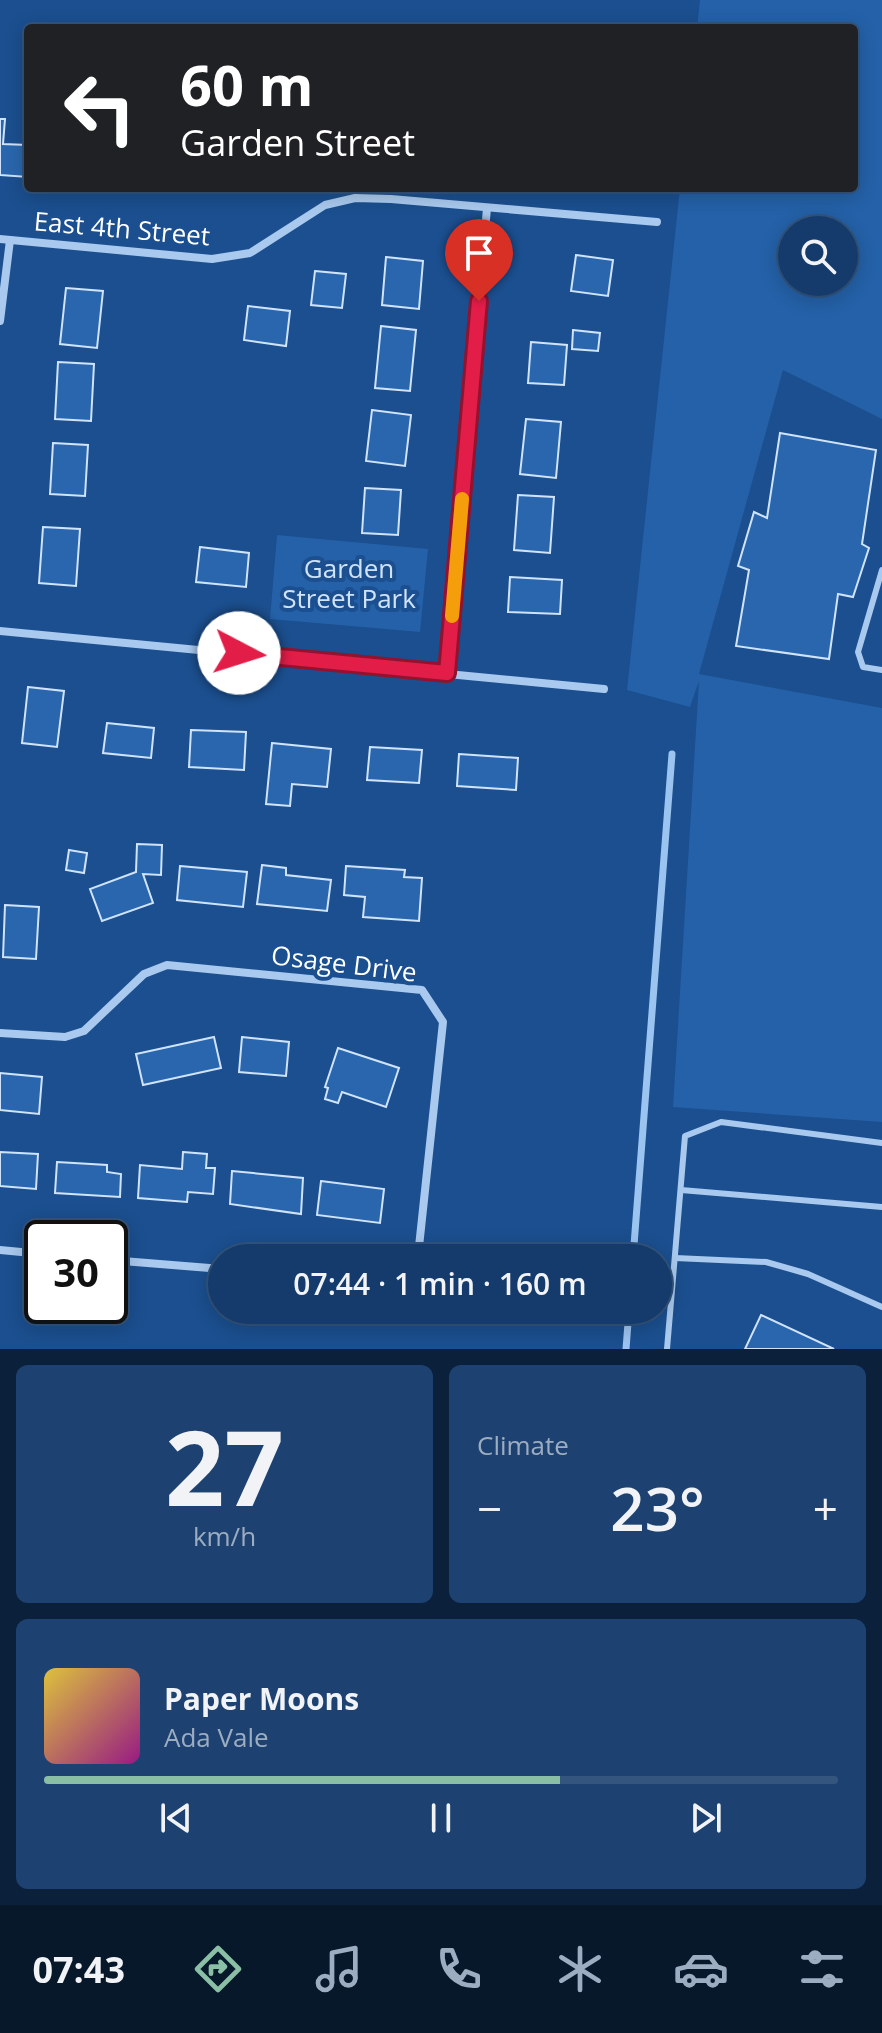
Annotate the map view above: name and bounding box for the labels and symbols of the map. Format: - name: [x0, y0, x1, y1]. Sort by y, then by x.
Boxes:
- street label: East 4th Street: [32, 202, 212, 254]
- pin: [445, 219, 513, 301]
- park label: Garden Street Park: [282, 550, 416, 616]
- position arrow: [197, 611, 281, 695]
- street label: Osage Drive: [269, 936, 419, 990]
- speed limit sign: 30: [24, 1220, 128, 1324]

